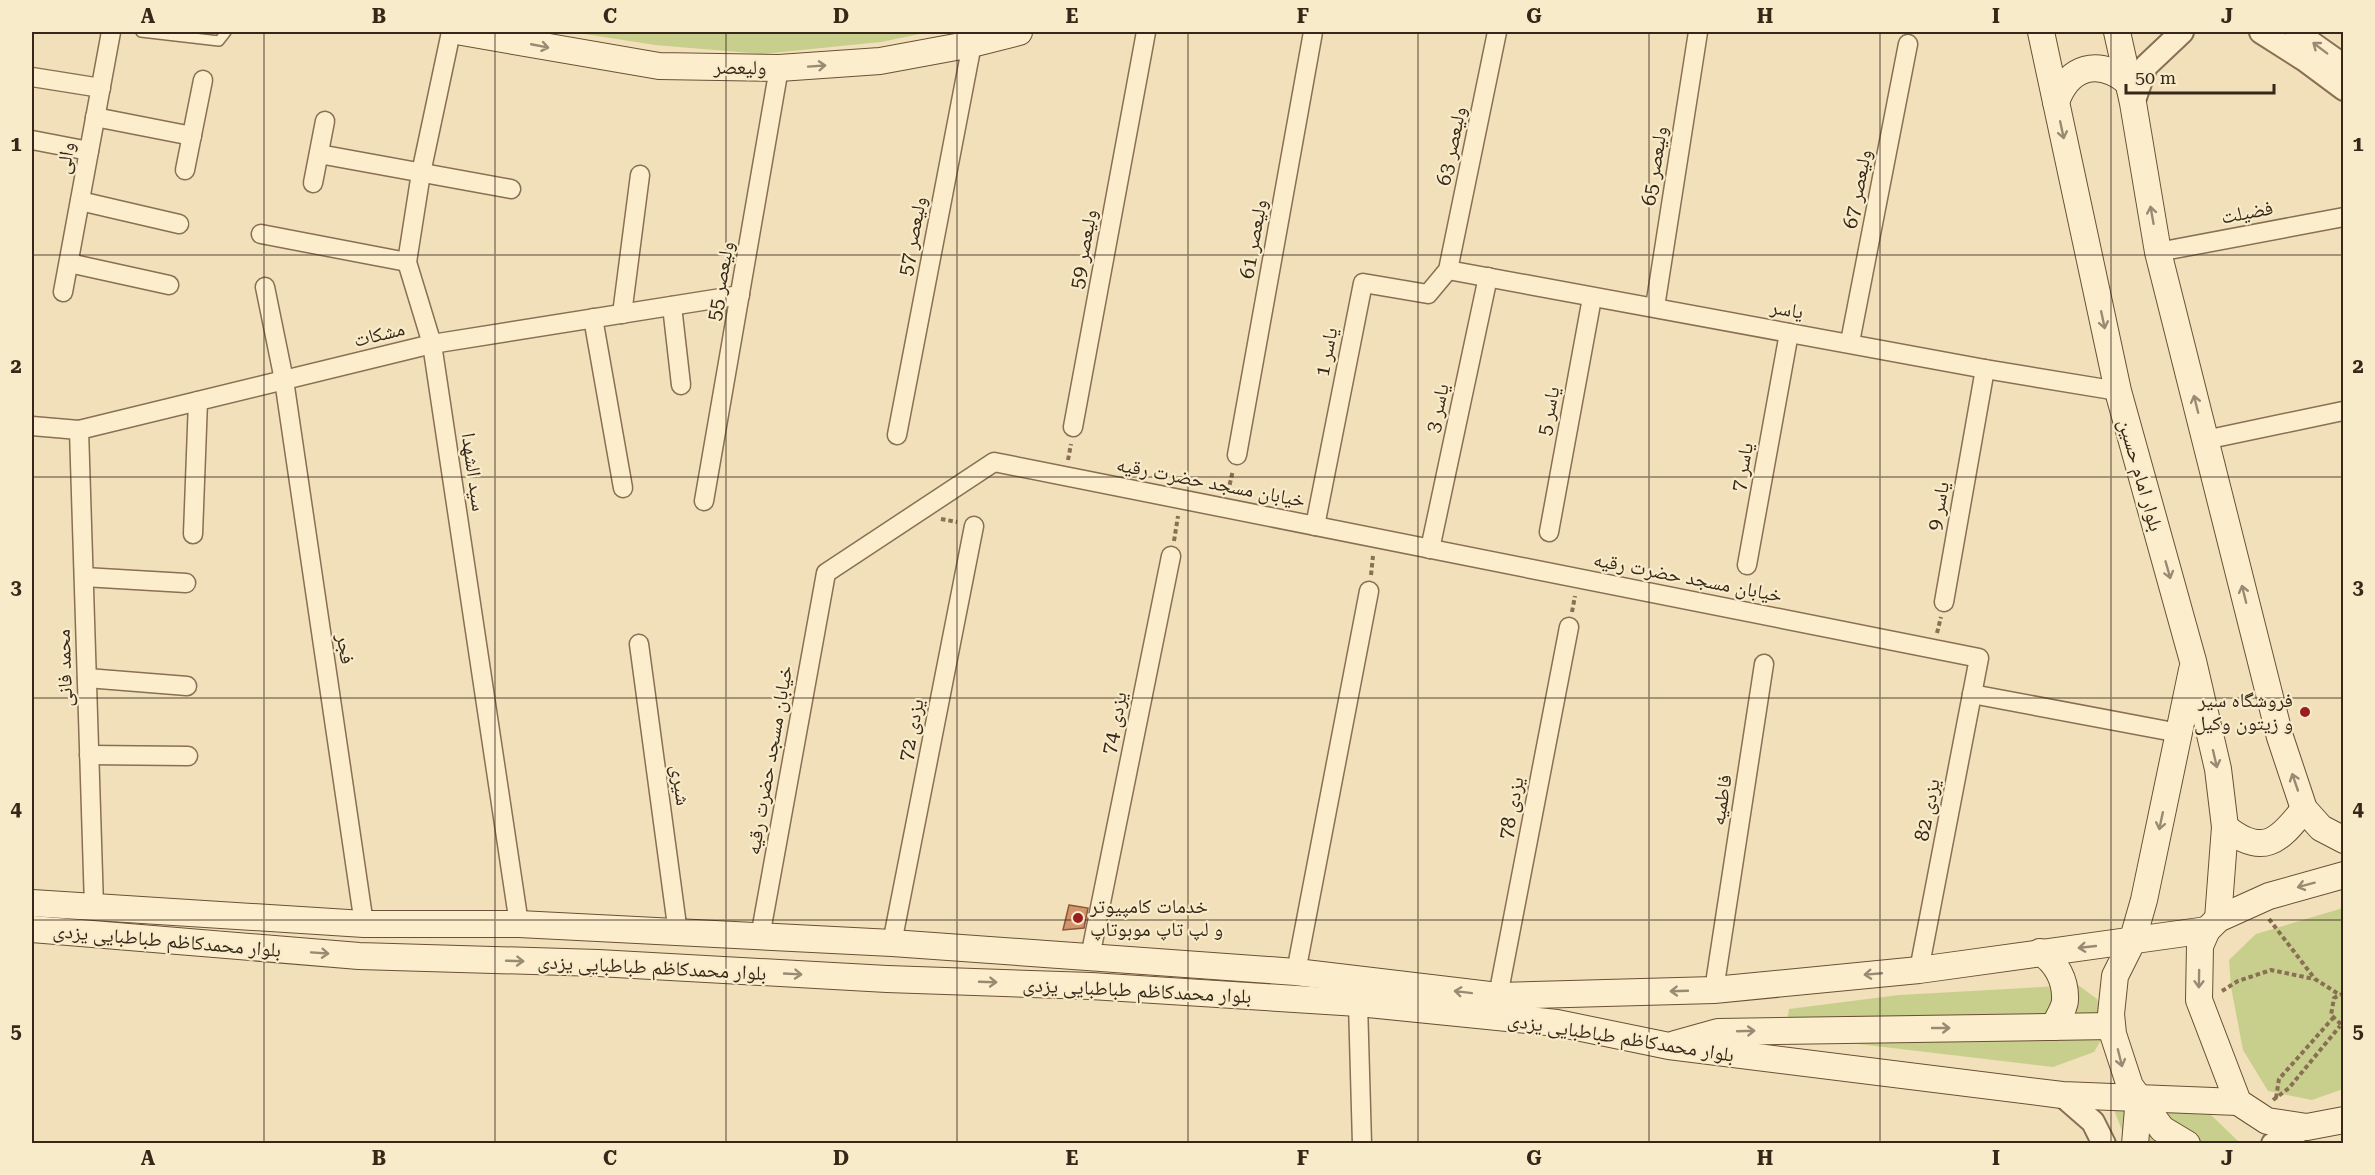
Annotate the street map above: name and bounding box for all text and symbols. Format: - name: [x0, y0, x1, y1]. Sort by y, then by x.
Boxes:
- text: A: [141, 4, 156, 28]
- text: B: [372, 4, 386, 28]
- text: C: [603, 4, 617, 28]
- text: D: [833, 4, 849, 28]
- text: E: [1066, 4, 1079, 28]
- text: F: [1297, 4, 1309, 28]
- text: G: [1526, 4, 1542, 28]
- text: H: [1757, 4, 1773, 28]
- text: I: [1992, 4, 2000, 28]
- text: J: [2221, 4, 2233, 28]
- one-way arrow: [529, 41, 549, 52]
- one-way arrow: [2313, 42, 2329, 54]
- street label: ولیعصر: [712, 55, 767, 79]
- scale bar: [2126, 57, 2274, 95]
- one-way arrow: [806, 60, 826, 71]
- text: 50 m: [2135, 67, 2176, 88]
- street label: ولیعصر 63: [1431, 104, 1471, 188]
- one-way arrow: [2057, 119, 2068, 139]
- street label: ولیعصر 65: [1636, 125, 1672, 207]
- text: 1: [10, 132, 22, 156]
- text: 1: [2352, 132, 2364, 156]
- street label: والی: [50, 140, 80, 176]
- street label: ولیعصر 67: [1838, 147, 1876, 231]
- street label: ولیعصر 57: [893, 194, 931, 278]
- street label: فضیلت: [2219, 195, 2275, 229]
- street label: ولیعصر 61: [1234, 197, 1272, 281]
- one-way arrow: [2146, 205, 2157, 225]
- street label: ولیعصر 59: [1064, 207, 1102, 291]
- street label: ولیعصر 55: [701, 239, 739, 323]
- street label: یاسر: [1768, 294, 1805, 324]
- one-way arrow: [2097, 311, 2109, 330]
- street label: مشکات: [351, 316, 407, 352]
- street label: یاسر 1: [1310, 325, 1342, 379]
- text: 2: [10, 354, 22, 378]
- text: 2: [2352, 354, 2364, 378]
- street label: یاسر 3: [1420, 381, 1454, 435]
- street label: یاسر 5: [1532, 384, 1564, 438]
- one-way arrow: [2190, 395, 2202, 414]
- street label: بلوار امام حسین: [2112, 416, 2169, 535]
- street label: سید الشهدا: [457, 431, 491, 513]
- street label: یاسر 7: [1726, 441, 1758, 493]
- street label: خیابان مسجد حضرت رقیه: [1115, 452, 1308, 512]
- street label: یاسر 9: [1922, 480, 1954, 532]
- street label: خیابان مسجد حضرت رقیه: [1592, 547, 1785, 607]
- one-way arrow: [2163, 560, 2174, 579]
- text: 3: [10, 575, 22, 599]
- text: 3: [2352, 575, 2364, 599]
- one-way arrow: [2238, 584, 2250, 603]
- street label: محمد فانی: [51, 629, 77, 707]
- street label: فجر: [332, 632, 360, 665]
- street label: خیابان مسجد حضرت رقیه: [741, 663, 798, 857]
- place label: فروشگاه سیر و زیتون وکیل: [2194, 688, 2293, 735]
- street label: یزدی 74: [1096, 690, 1132, 756]
- street label: یزدی 72: [893, 697, 929, 763]
- marker: فروشگاه سیر و زیتون وکیل: [2298, 705, 2312, 719]
- one-way arrow: [2210, 749, 2222, 768]
- street label: شیری: [666, 763, 696, 807]
- street label: فاطمیه: [1705, 773, 1737, 827]
- one-way arrow: [2289, 773, 2300, 792]
- street label: یزدی 78: [1493, 775, 1529, 841]
- street label: یزدی 82: [1909, 777, 1945, 843]
- text: 4: [10, 797, 22, 821]
- text: 4: [2352, 797, 2364, 821]
- one-way arrow: [2154, 811, 2166, 830]
- one-way arrow: [2297, 880, 2316, 892]
- place label: خدمات کامپیوتر و لپ تاپ موبوتاپ: [1089, 894, 1223, 941]
- marker: خدمات کامپیوتر و لپ تاپ موبوتاپ: [1071, 911, 1085, 925]
- street label: بلوار محمدکاظم طباطبایی یزدی: [52, 918, 282, 964]
- one-way arrow: [2078, 942, 2098, 953]
- one-way arrow: [310, 948, 329, 959]
- street label: بلوار محمدکاظم طباطبایی یزدی: [537, 949, 767, 987]
- one-way arrow: [504, 955, 524, 966]
- one-way arrow: [2194, 968, 2205, 988]
- one-way arrow: [783, 969, 803, 980]
- one-way arrow: [1863, 969, 1883, 980]
- street label: بلوار محمدکاظم طباطبایی یزدی: [1022, 972, 1252, 1010]
- one-way arrow: [978, 977, 998, 988]
- one-way arrow: [1454, 986, 1474, 997]
- one-way arrow: [1669, 986, 1689, 997]
- street label: بلوار محمدکاظم طباطبایی یزدی: [1506, 1007, 1736, 1069]
- text: 5: [10, 1019, 22, 1043]
- text: 5: [2352, 1019, 2364, 1043]
- one-way arrow: [1930, 1022, 1950, 1034]
- one-way arrow: [1736, 1025, 1755, 1037]
- one-way arrow: [2114, 1048, 2126, 1067]
- text: A: [141, 1146, 156, 1170]
- text: B: [372, 1146, 386, 1170]
- text: C: [603, 1146, 617, 1170]
- text: D: [833, 1146, 849, 1170]
- text: E: [1066, 1146, 1079, 1170]
- text: F: [1297, 1146, 1309, 1170]
- text: G: [1526, 1146, 1542, 1170]
- text: H: [1757, 1146, 1773, 1170]
- text: I: [1992, 1146, 2000, 1170]
- text: J: [2221, 1146, 2233, 1170]

